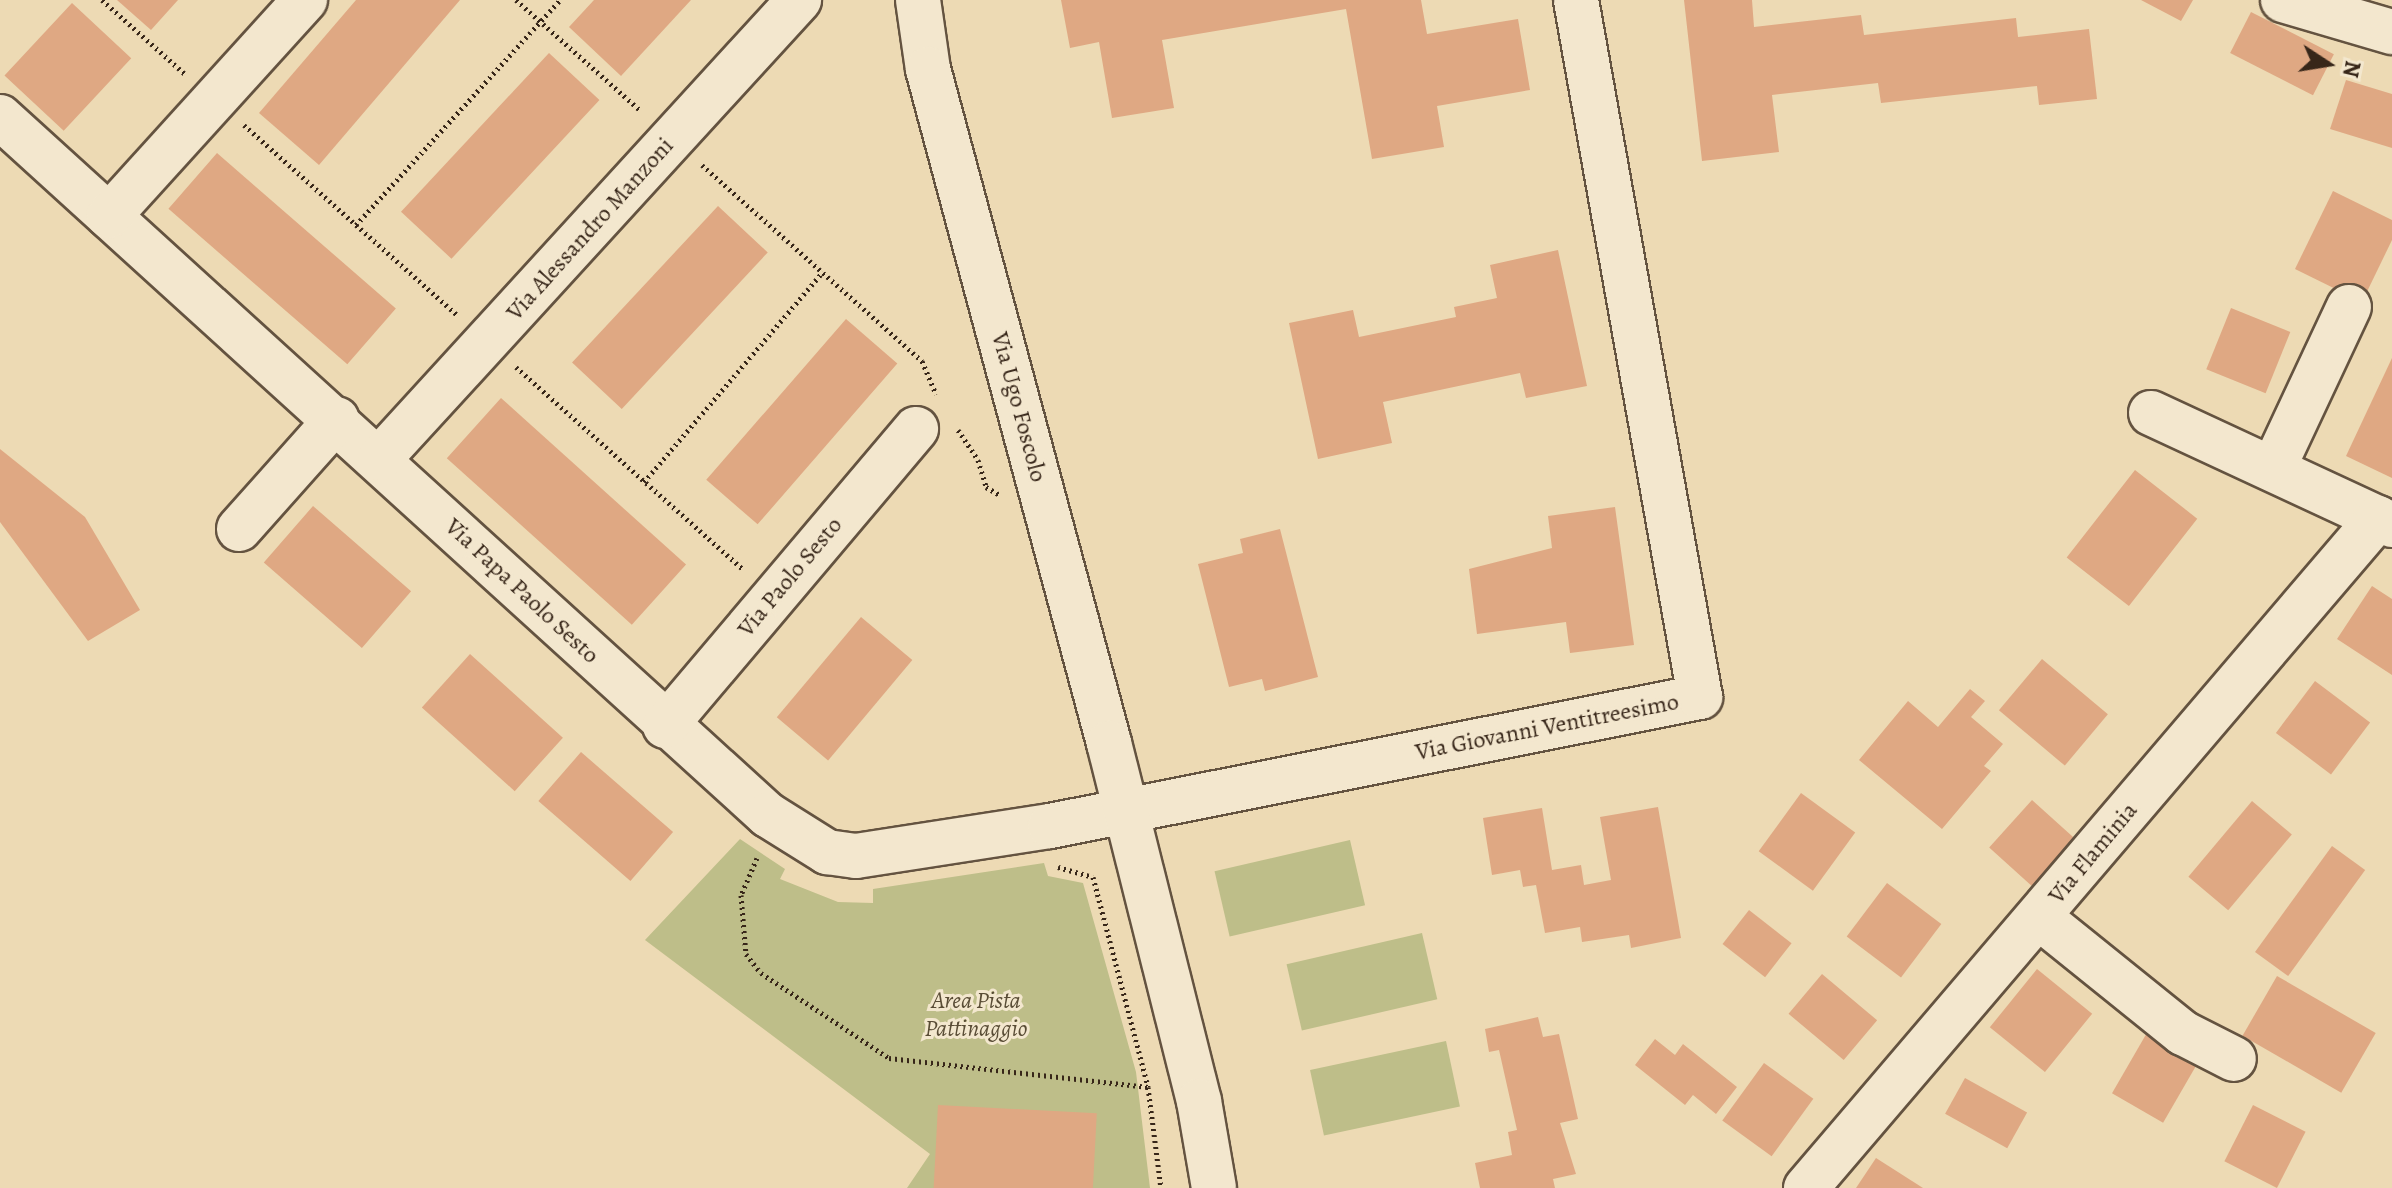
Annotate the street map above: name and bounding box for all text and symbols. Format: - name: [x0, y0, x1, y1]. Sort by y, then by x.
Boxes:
- north arrow: [2288, 24, 2368, 104]
- text: N: [2335, 58, 2368, 80]
- street label: Via Alessandro Manzoni: [500, 132, 680, 326]
- street label: Via Ugo Foscolo: [985, 329, 1053, 485]
- street label: Via Paolo Sesto: [732, 511, 848, 643]
- street label: Via Papa Paolo Sesto: [439, 512, 605, 670]
- street label: Via Giovanni Ventitreesimo: [1413, 687, 1681, 767]
- street label: Via Flaminia: [2042, 796, 2144, 910]
- park label: Area Pista Pattinaggio: [924, 987, 1028, 1043]

